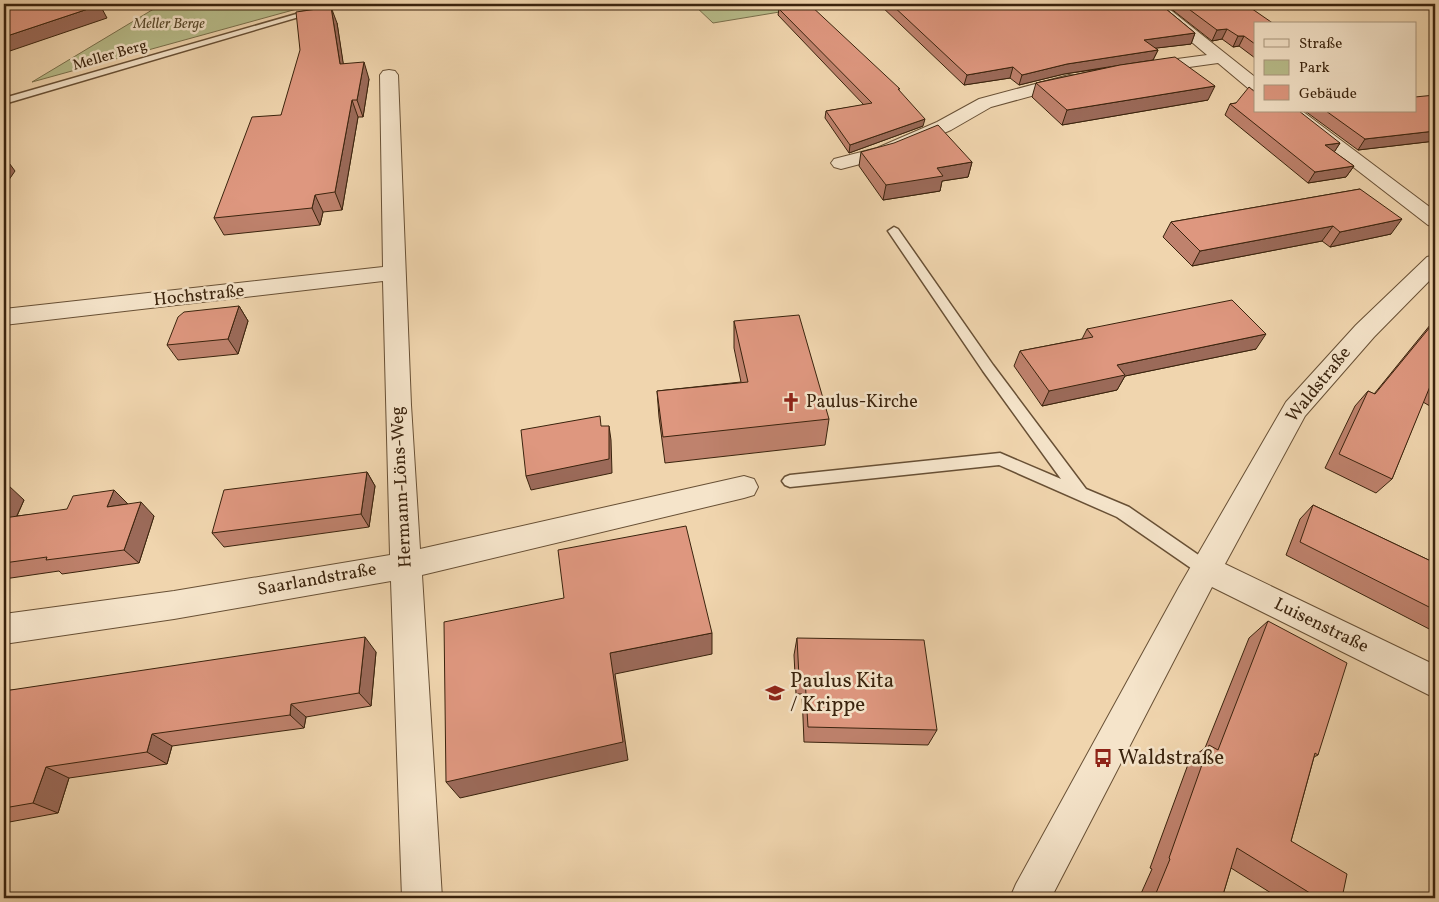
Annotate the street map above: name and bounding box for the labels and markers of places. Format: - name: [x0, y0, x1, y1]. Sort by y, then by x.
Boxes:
- place label: Paulus-Kirche: [806, 390, 918, 415]
- church icon: Paulus-Kirche: [780, 391, 802, 413]
- place label: Paulus Kita / Krippe: [790, 667, 894, 720]
- school or university icon: Paulus Kita / Krippe: [764, 682, 786, 704]
- place label: Waldstraße: [1118, 744, 1224, 773]
- bus stop icon: Waldstraße: [1092, 747, 1114, 769]

